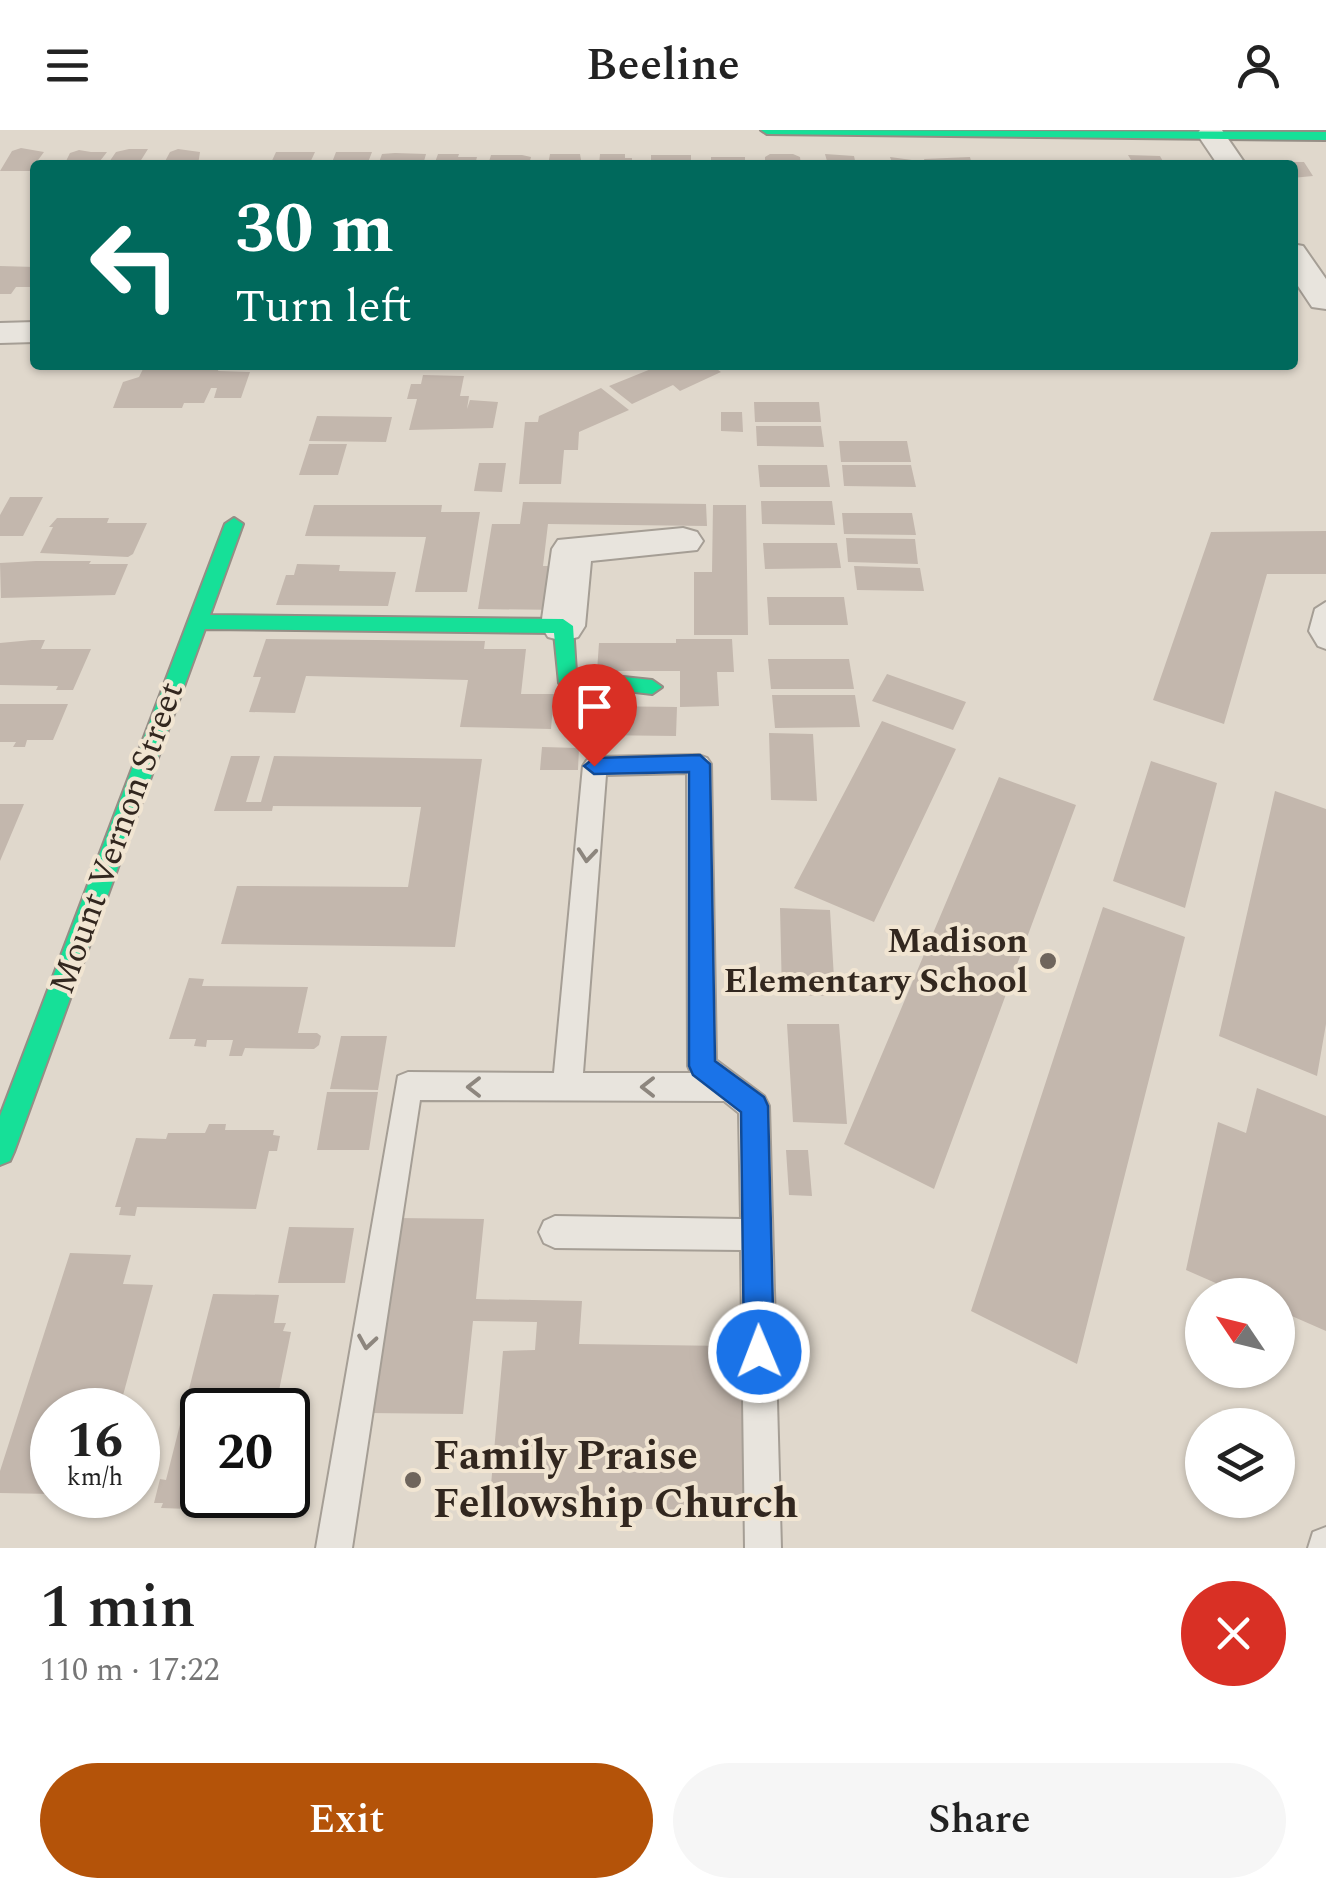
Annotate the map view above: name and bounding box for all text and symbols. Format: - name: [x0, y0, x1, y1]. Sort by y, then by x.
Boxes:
- text: Beeline: [586, 31, 740, 100]
- icon: menu: [40, 38, 95, 93]
- icon: person: [1231, 38, 1286, 93]
- text: 30 m: [235, 177, 394, 283]
- icon: left: [70, 200, 200, 330]
- text: Turn left: [235, 273, 412, 342]
- pin: [552, 664, 637, 767]
- street label: Mount Vernon Street: [36, 674, 198, 1002]
- icon: arrive: [567, 679, 622, 734]
- one-way arrow: [576, 848, 598, 864]
- place label: Madison Elementary School: [724, 915, 1028, 1008]
- marker: Madison Elementary School: [1037, 950, 1059, 972]
- one-way arrow: [465, 1076, 480, 1098]
- one-way arrow: [639, 1076, 654, 1098]
- north arrow: [1185, 1278, 1295, 1388]
- map controls: [1185, 1278, 1295, 1518]
- position arrow: [707, 1300, 811, 1404]
- one-way arrow: [357, 1334, 378, 1350]
- speed limit sign: 20: [180, 1388, 310, 1518]
- text: 16: [67, 1403, 123, 1479]
- button: layers: [1185, 1408, 1295, 1518]
- place label: Family Praise Fellowship Church: [433, 1425, 798, 1536]
- text: km/h: [67, 1459, 123, 1497]
- marker: Family Praise Fellowship Church: [402, 1469, 424, 1491]
- text: 1 min: [40, 1562, 196, 1654]
- button: close: [1181, 1581, 1286, 1686]
- text: 110 m · 17:22: [40, 1646, 220, 1695]
- button: Exit: [40, 1763, 653, 1878]
- button: Share: [673, 1763, 1286, 1878]

